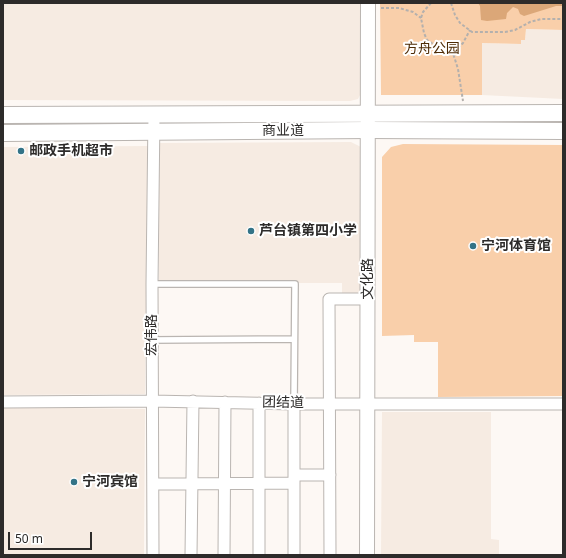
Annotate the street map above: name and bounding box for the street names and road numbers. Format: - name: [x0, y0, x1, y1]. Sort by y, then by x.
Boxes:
- street label: 商业道: [262, 123, 304, 139]
- street label: 文化路: [360, 258, 376, 300]
- street label: 宏伟路: [144, 314, 160, 356]
- street label: 团结道: [262, 394, 304, 412]

